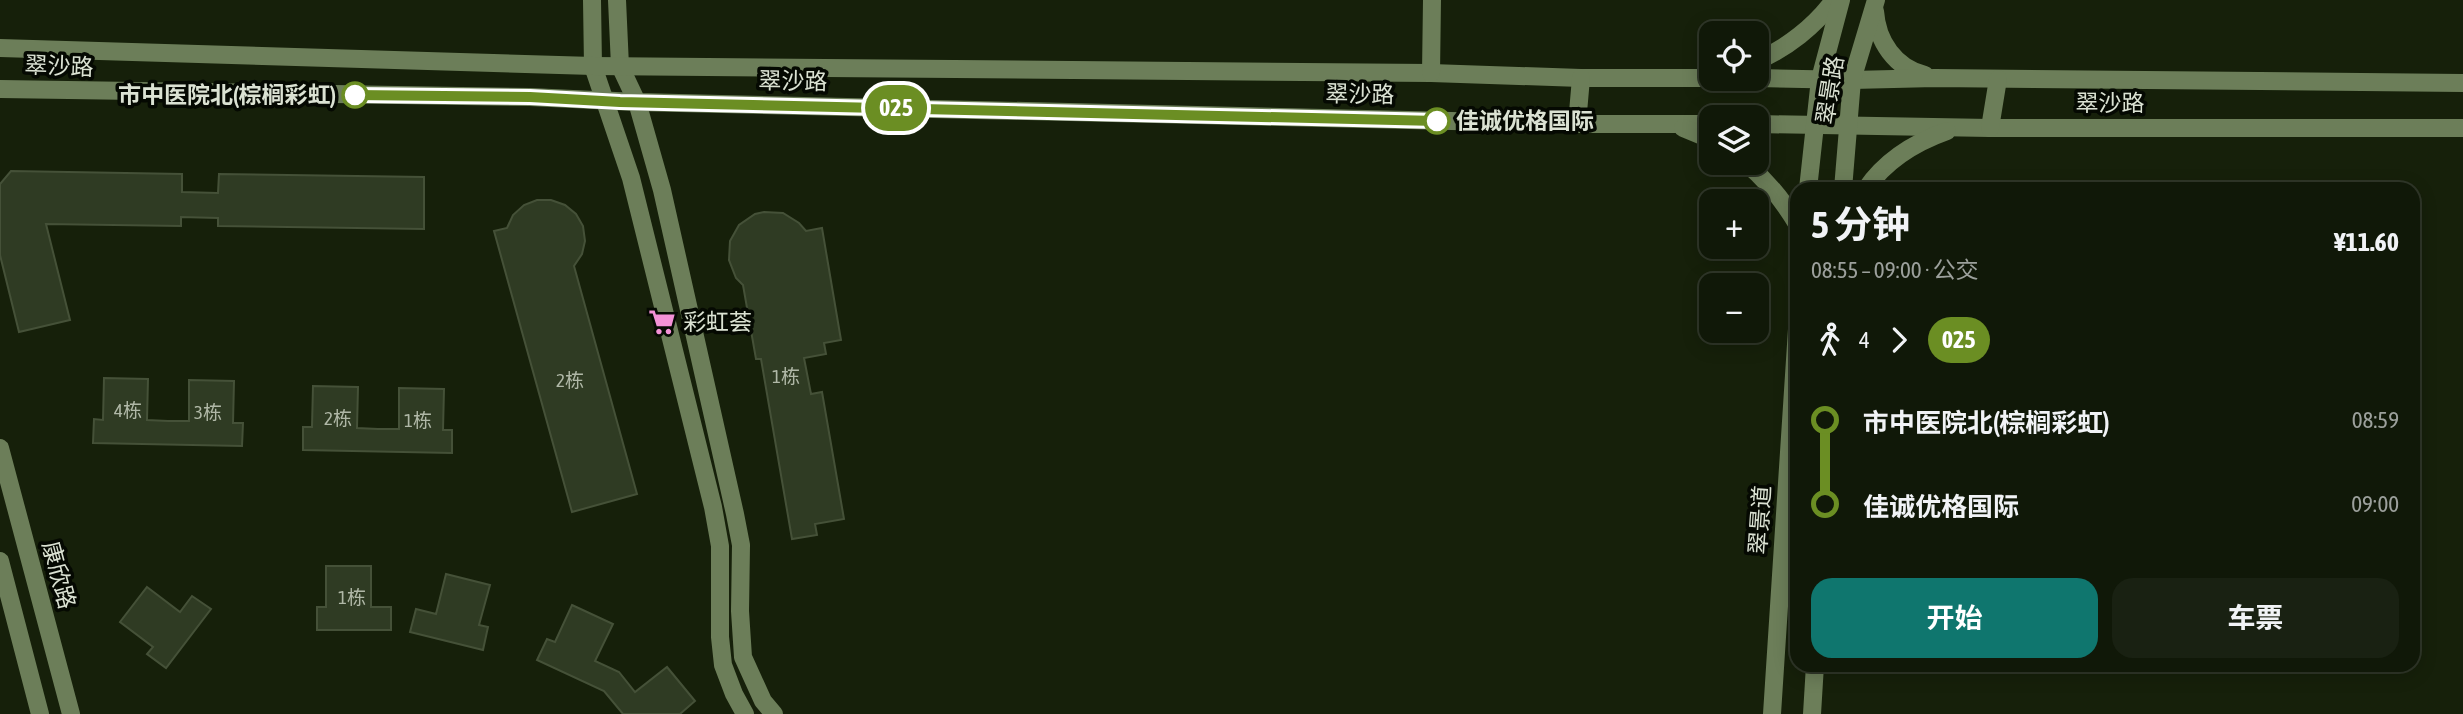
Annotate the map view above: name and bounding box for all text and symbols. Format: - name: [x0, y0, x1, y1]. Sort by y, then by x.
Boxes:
- map controls: [1699, 21, 1769, 343]
- button: locate: [1699, 21, 1769, 91]
- street label: 翠沙路: [24, 52, 94, 80]
- street label: 翠景路: [1812, 54, 1848, 126]
- street label: 翠沙路: [758, 67, 828, 95]
- street label: 翠沙路: [1325, 80, 1395, 108]
- place label: 市中医院北(棕榈彩虹): [118, 82, 336, 108]
- marker: 市中医院北(棕榈彩虹): [342, 82, 368, 108]
- line badge: 025: [856, 85, 936, 131]
- street label: 翠沙路: [2076, 90, 2145, 116]
- text: 025: [879, 94, 913, 121]
- button: layers: [1699, 105, 1769, 175]
- marker: 佳诚优格国际: [1424, 108, 1450, 134]
- place label: 佳诚优格国际: [1456, 108, 1594, 134]
- button: +: [1699, 189, 1769, 259]
- text: 5 分钟: [1811, 203, 1910, 246]
- text: ¥11.60: [2334, 227, 2399, 257]
- text: 08:55 – 09:00 · 公交: [1811, 257, 1979, 283]
- button: −: [1699, 273, 1769, 343]
- supermarket icon: 彩虹荟: [647, 307, 677, 337]
- place label: 彩虹荟: [683, 309, 752, 335]
- icon: walk: [1811, 321, 1849, 359]
- icon: forward: [1880, 321, 1918, 359]
- text: 025: [1942, 326, 1976, 353]
- text: 4: [1859, 327, 1870, 353]
- house number: 1栋: [772, 365, 800, 387]
- house number: 2栋: [556, 369, 584, 391]
- house number: 4栋: [114, 399, 142, 421]
- house number: 3栋: [194, 401, 222, 423]
- house number: 2栋: [324, 407, 352, 429]
- text: 08:59: [2352, 407, 2399, 433]
- text: 市中医院北(棕榈彩虹): [1863, 408, 2109, 438]
- house number: 1栋: [404, 409, 432, 431]
- street label: 翠景道: [1745, 485, 1775, 555]
- text: 09:00: [2351, 491, 2399, 517]
- text: 佳诚优格国际: [1863, 492, 2019, 522]
- street label: 康欣路: [38, 538, 80, 612]
- button: 开始: [1811, 578, 2098, 658]
- button: 车票: [2112, 578, 2399, 658]
- house number: 1栋: [338, 586, 366, 608]

